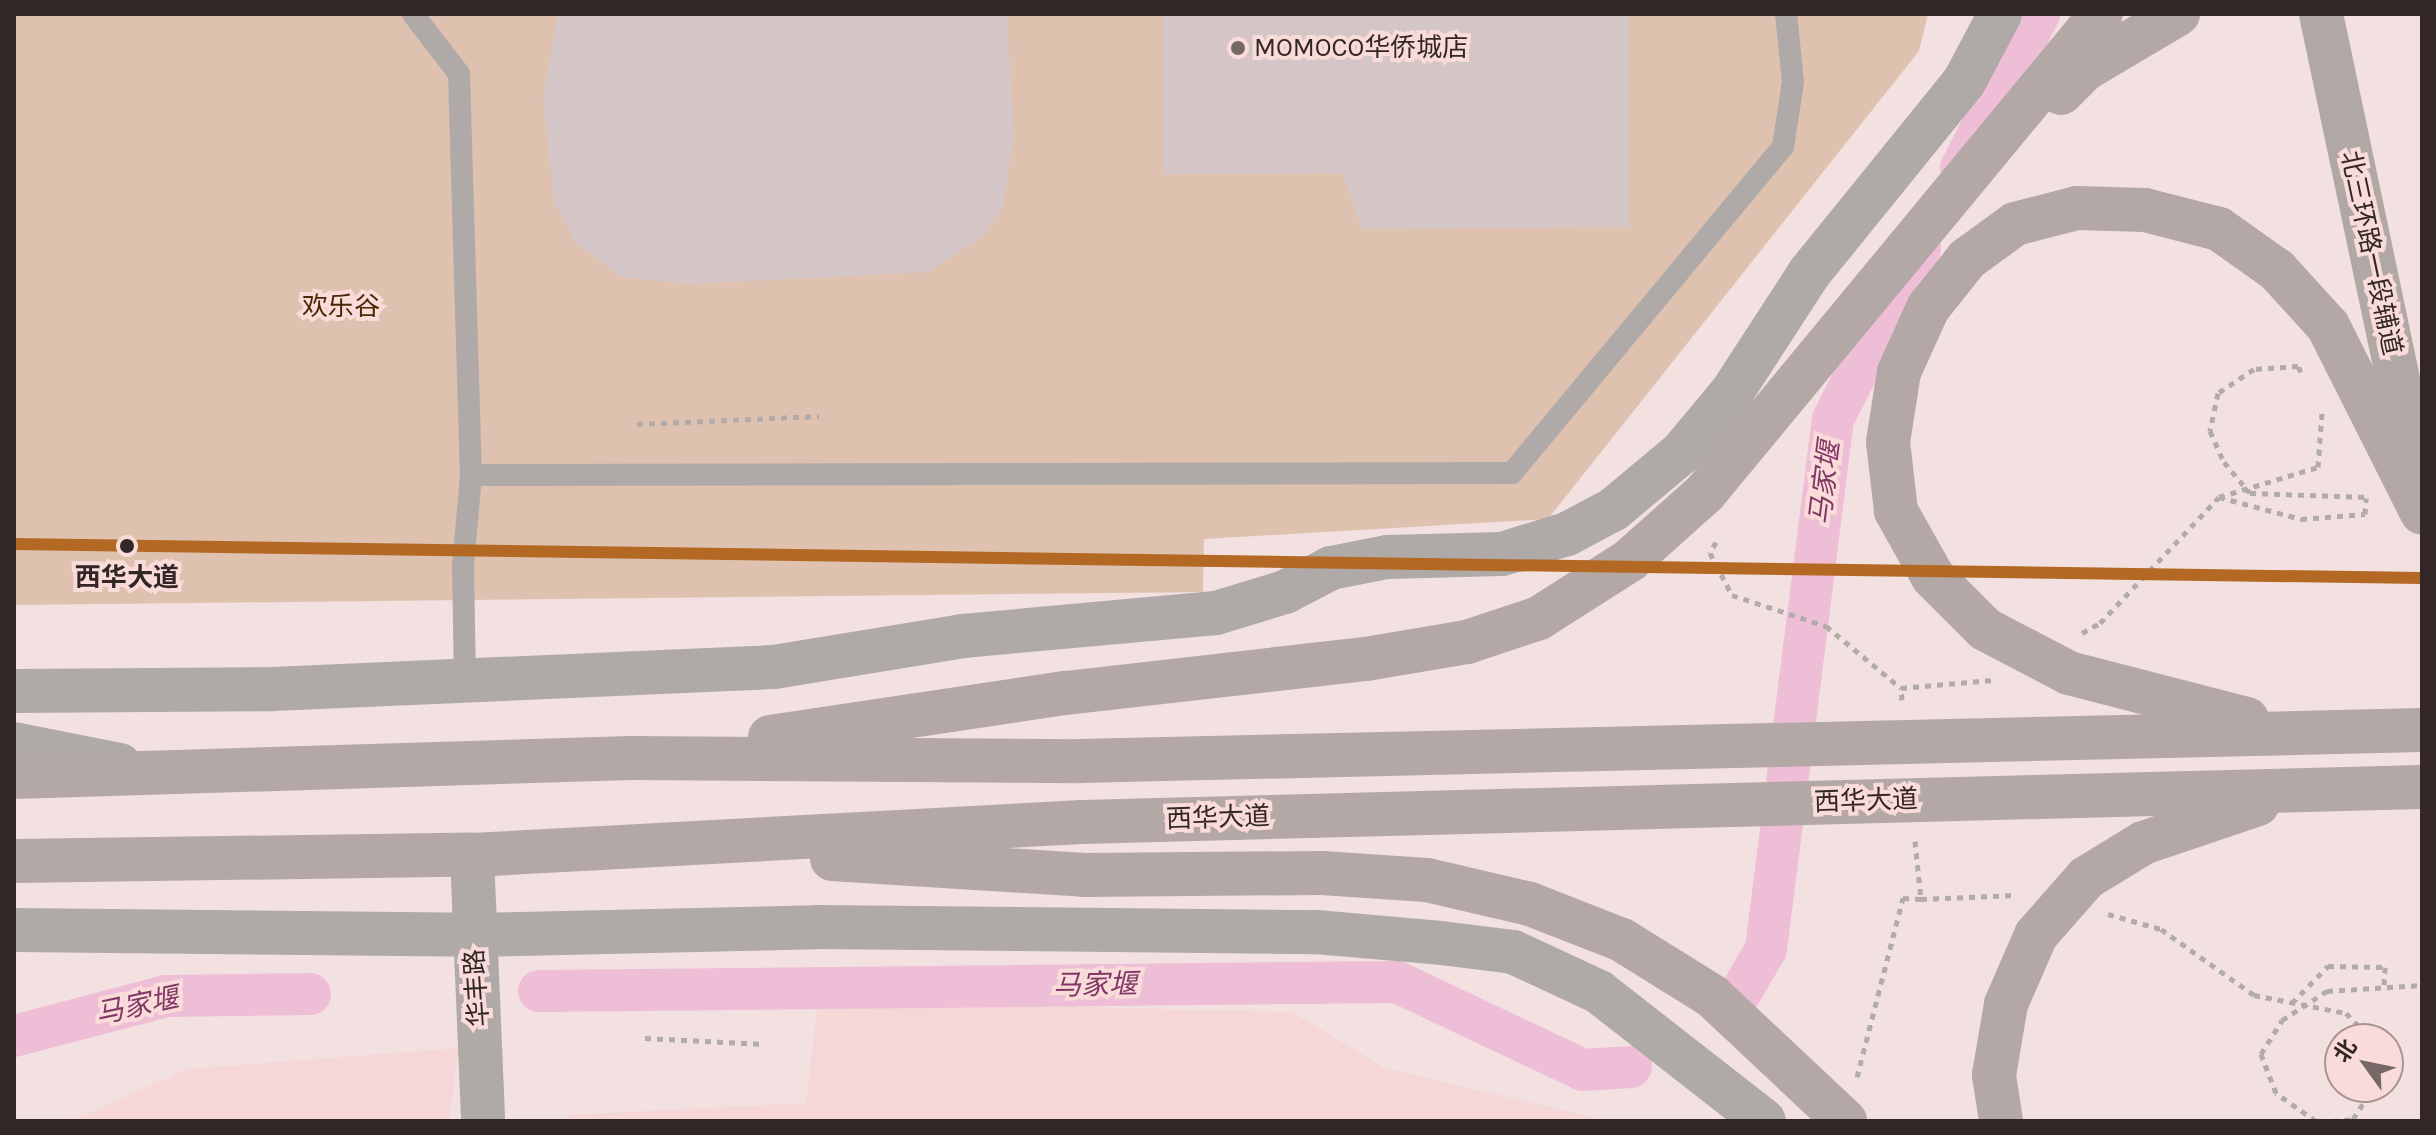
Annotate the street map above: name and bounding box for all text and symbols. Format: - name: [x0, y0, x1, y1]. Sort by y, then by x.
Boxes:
- place label: MOMOCO华侨城店: [1254, 32, 1468, 64]
- marker: MOMOCO华侨城店: [1229, 39, 1247, 57]
- street label: 北三环路一段辅道: [2334, 148, 2408, 358]
- park label: 欢乐谷: [302, 291, 380, 323]
- water label: 马家堰: [1803, 439, 1847, 527]
- marker: 西华大道: [114, 533, 140, 559]
- place label: 西华大道: [75, 562, 179, 594]
- street label: 西华大道: [1813, 784, 1919, 818]
- street label: 西华大道: [1165, 801, 1271, 835]
- street label: 华丰路: [459, 948, 495, 1028]
- water label: 马家堰: [1053, 967, 1137, 1003]
- water label: 马家堰: [92, 981, 182, 1031]
- north arrow: [2324, 1023, 2404, 1103]
- text: 北: [2329, 1035, 2362, 1067]

